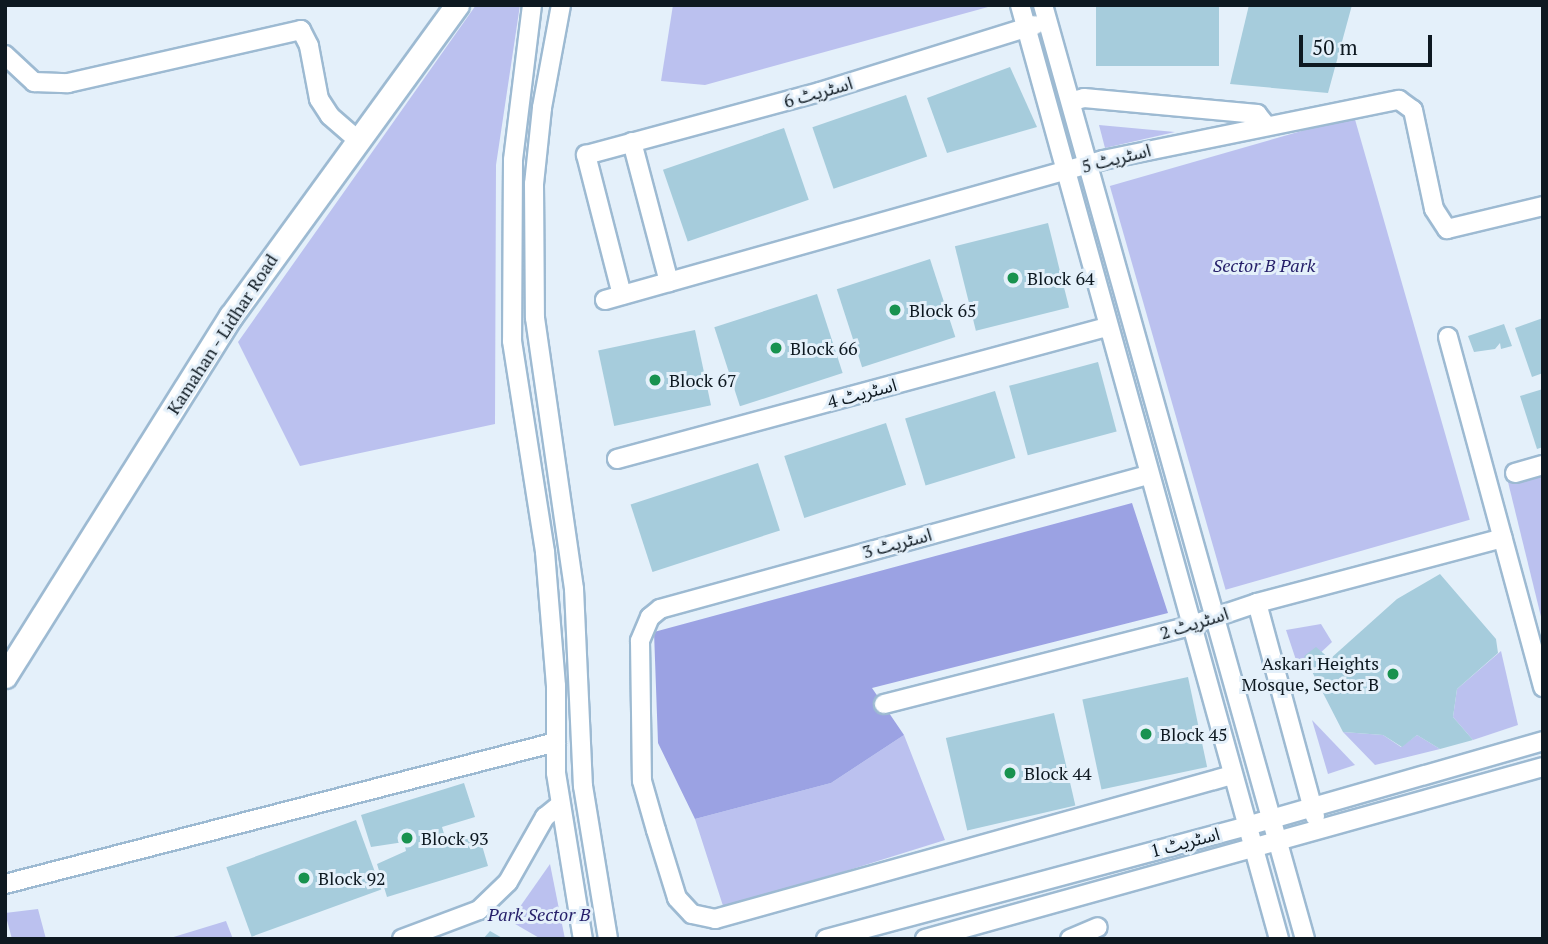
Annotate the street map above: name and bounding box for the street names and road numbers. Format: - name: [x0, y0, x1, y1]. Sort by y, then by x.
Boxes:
- street label: اسٹریٹ 6: [781, 72, 855, 112]
- street label: اسٹریٹ 5: [1079, 139, 1153, 177]
- street label: Kamahan - Lidhar Road: [162, 249, 282, 419]
- street label: اسٹریٹ 4: [825, 373, 899, 413]
- street label: اسٹریٹ 3: [860, 523, 934, 563]
- street label: اسٹریٹ 2: [1157, 602, 1231, 644]
- street label: اسٹریٹ 1: [1148, 822, 1222, 862]

